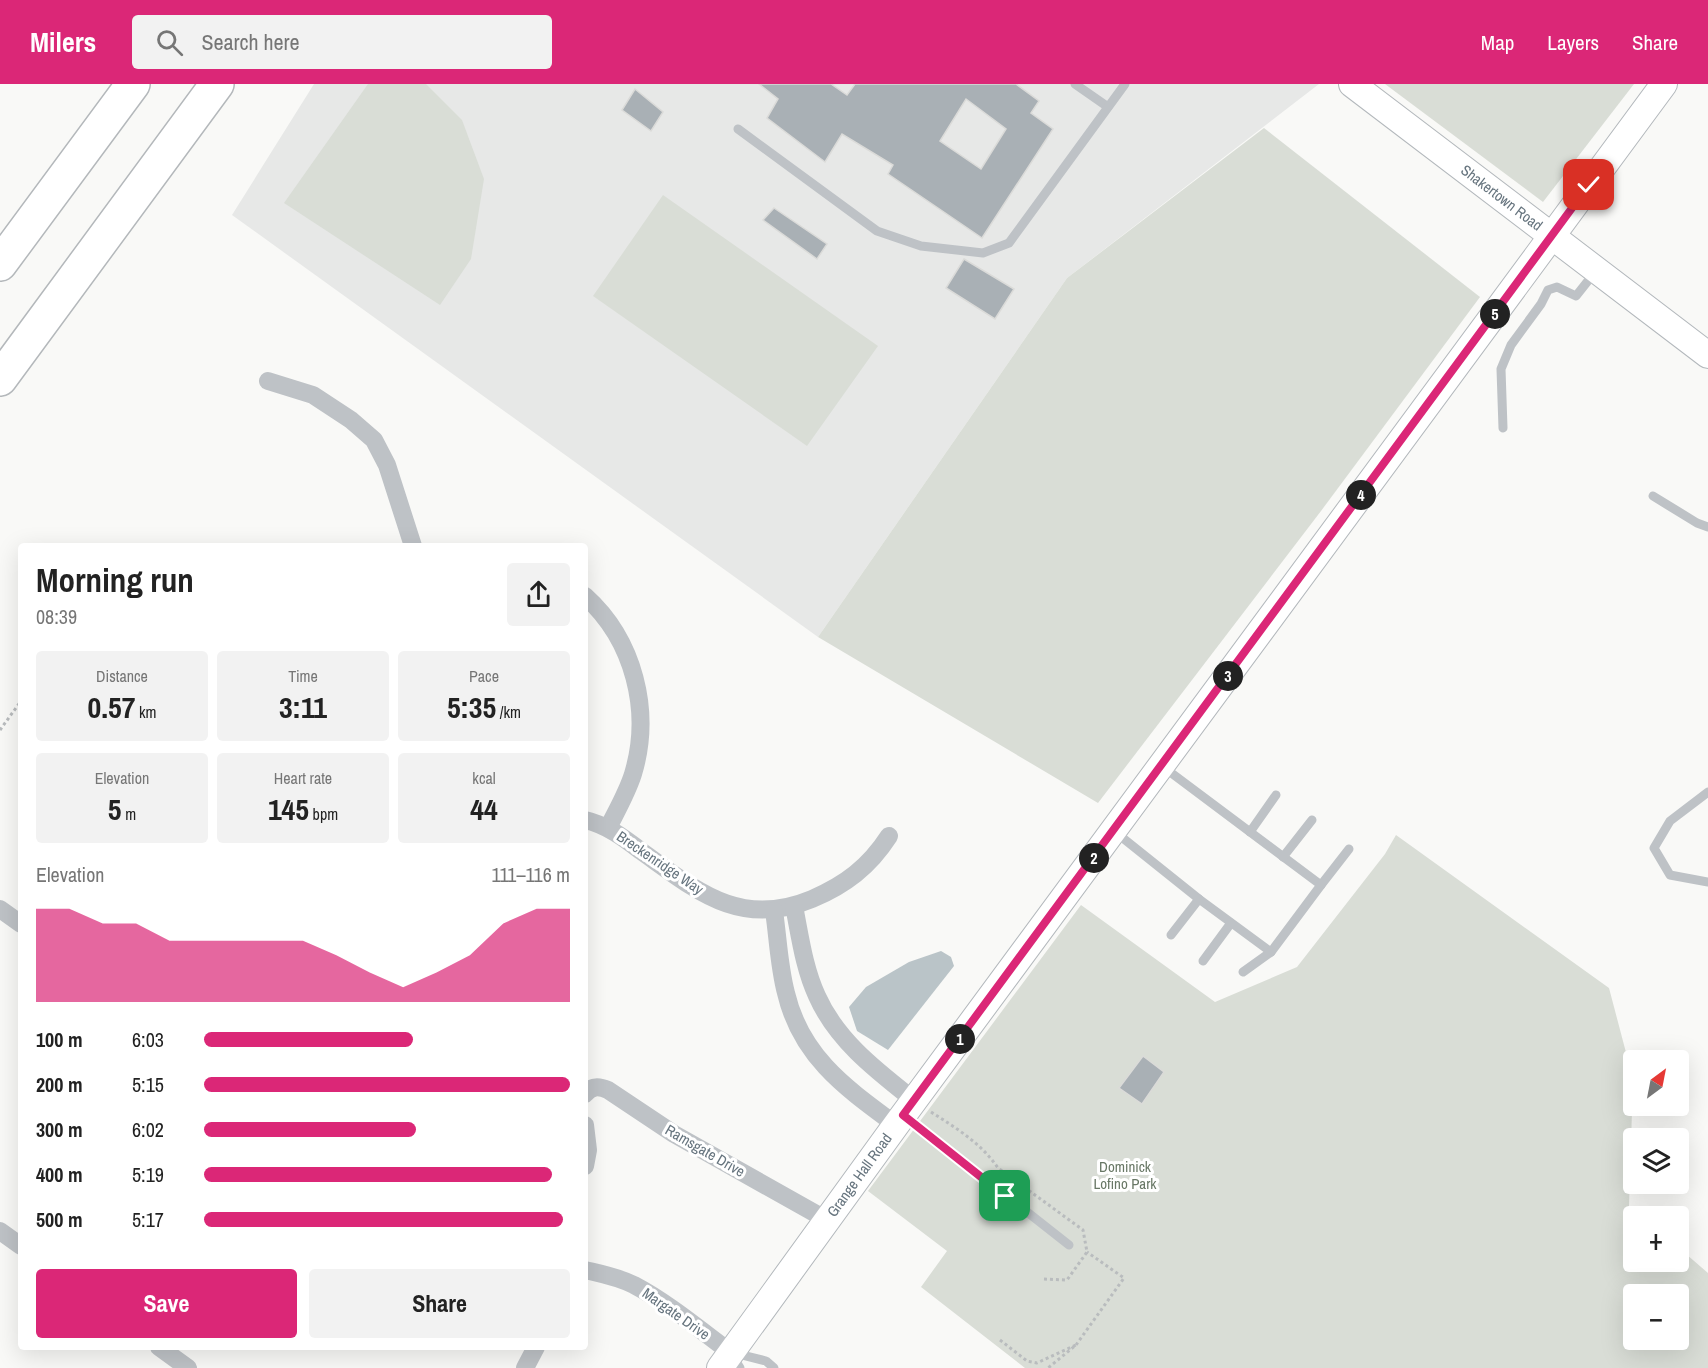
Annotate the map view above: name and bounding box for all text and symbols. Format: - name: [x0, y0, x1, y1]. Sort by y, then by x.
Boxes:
- search box: [132, 15, 552, 69]
- text: Milers: [30, 23, 96, 61]
- icon: search: [153, 26, 186, 59]
- text: Search here: [201, 27, 300, 57]
- text: Map: [1481, 28, 1514, 57]
- text: Layers: [1547, 28, 1599, 57]
- text: Share: [1632, 28, 1678, 57]
- street label: Shakertown Road: [1457, 159, 1547, 235]
- pin: [1563, 159, 1614, 210]
- icon: check: [1572, 168, 1605, 201]
- pin: 5: [1480, 299, 1510, 329]
- text: 5: [1491, 303, 1499, 325]
- pin: 4: [1346, 480, 1376, 510]
- text: 4: [1357, 484, 1365, 506]
- text: Morning run: [36, 558, 194, 602]
- button: share: [507, 563, 570, 626]
- text: 08:39: [36, 603, 77, 630]
- pin: 3: [1213, 661, 1243, 691]
- text: Distance: [96, 665, 148, 687]
- text: Time: [288, 665, 318, 687]
- text: Pace: [469, 665, 499, 687]
- text: 3: [1224, 665, 1232, 687]
- text: 0.57: [87, 687, 135, 727]
- text: 3:11: [279, 687, 327, 727]
- text: 5:35: [447, 687, 496, 727]
- text: km: [135, 701, 157, 723]
- text: /km: [496, 701, 521, 723]
- text: Elevation: [95, 767, 149, 789]
- text: Heart rate: [274, 767, 332, 789]
- text: kcal: [472, 767, 496, 789]
- text: 5: [108, 789, 122, 829]
- text: 145: [268, 789, 309, 829]
- text: 44: [470, 789, 498, 829]
- text: m: [122, 803, 136, 825]
- text: bpm: [309, 803, 338, 825]
- street label: Breckenridge Way: [613, 826, 709, 900]
- pin: 2: [1079, 843, 1109, 873]
- text: 2: [1090, 847, 1098, 869]
- text: Elevation: [36, 861, 104, 888]
- text: 111–116 m: [492, 861, 570, 888]
- pin: 1: [945, 1024, 975, 1054]
- text: 100 m: [36, 1026, 83, 1053]
- text: 6:03: [132, 1026, 164, 1053]
- text: 1: [956, 1028, 964, 1050]
- north arrow: [1623, 1050, 1689, 1116]
- map controls: [1623, 1050, 1689, 1350]
- text: 200 m: [36, 1071, 83, 1098]
- text: 5:15: [132, 1071, 164, 1098]
- text: 300 m: [36, 1116, 83, 1143]
- text: 6:02: [132, 1116, 164, 1143]
- street label: Ramsgate Drive: [662, 1119, 749, 1182]
- button: layers: [1623, 1128, 1689, 1194]
- street label: Grange Hall Road: [822, 1129, 897, 1221]
- park label: Dominick Lofino Park: [1094, 1156, 1157, 1194]
- text: 400 m: [36, 1161, 83, 1188]
- text: 5:19: [132, 1161, 164, 1188]
- pin: [979, 1170, 1030, 1221]
- icon: arrive: [988, 1179, 1021, 1212]
- text: 500 m: [36, 1206, 83, 1233]
- text: 5:17: [132, 1206, 164, 1233]
- button: +: [1623, 1206, 1689, 1272]
- button: Save: [36, 1269, 297, 1338]
- button: Share: [309, 1269, 570, 1338]
- street label: Margate Drive: [638, 1283, 714, 1345]
- button: −: [1623, 1284, 1689, 1350]

